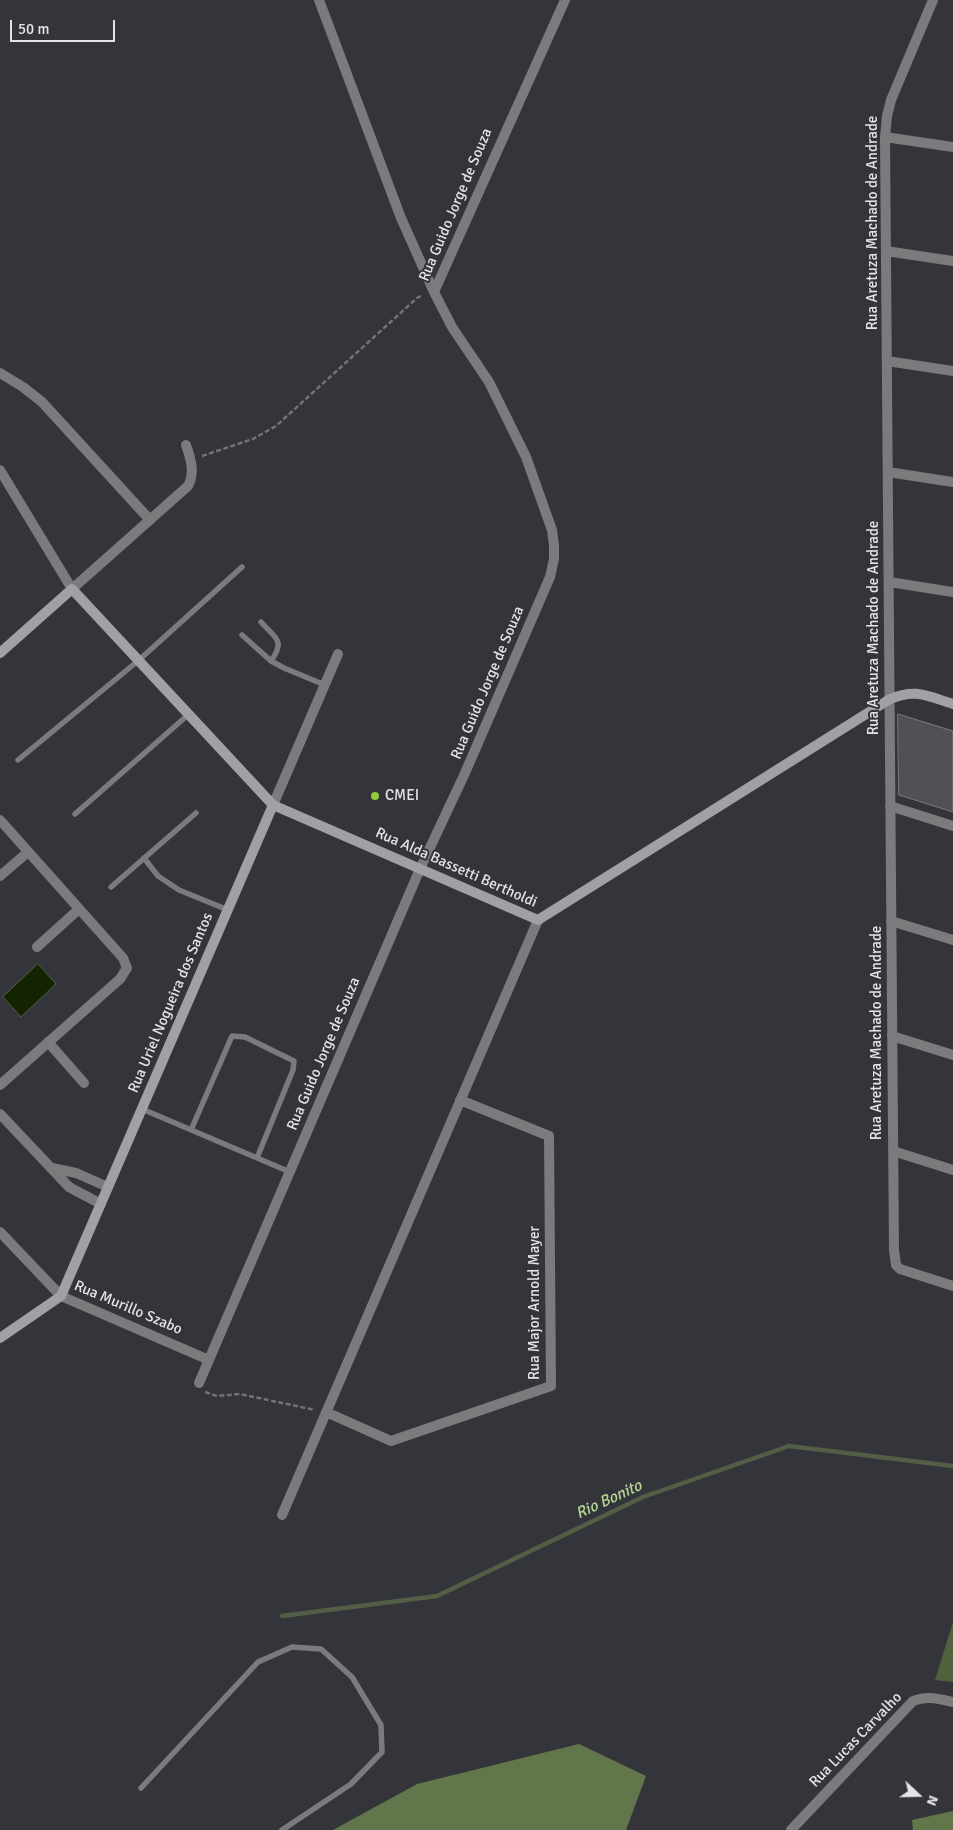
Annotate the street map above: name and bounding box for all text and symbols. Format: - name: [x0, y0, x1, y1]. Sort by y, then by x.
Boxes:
- scale bar: [12, 10, 118, 42]
- text: 50 m: [18, 20, 49, 38]
- street label: Rua Aretuza Machado de Andrade: [864, 116, 882, 330]
- street label: Rua Guido Jorge de Souza: [416, 126, 496, 284]
- street label: Rua Aretuza Machado de Andrade: [865, 521, 883, 735]
- street label: Rua Guido Jorge de Souza: [448, 604, 528, 762]
- place label: CMEI: [385, 787, 419, 805]
- marker: CMEI: [369, 790, 381, 802]
- street label: Rua Alda Bassetti Bertholdi: [372, 824, 540, 912]
- street label: Rua Uriel Nogueira dos Santos: [125, 910, 217, 1096]
- street label: Rua Aretuza Machado de Andrade: [868, 926, 886, 1140]
- street label: Rua Guido Jorge de Souza: [284, 975, 364, 1133]
- street label: Rua Major Arnold Mayer: [526, 1226, 544, 1380]
- street label: Rua Murillo Szabo: [71, 1277, 185, 1339]
- water label: Rio Bonito: [573, 1476, 645, 1524]
- street label: Rua Lucas Carvalho: [806, 1689, 906, 1791]
- north arrow: [893, 1770, 943, 1820]
- text: N: [923, 1793, 942, 1808]

